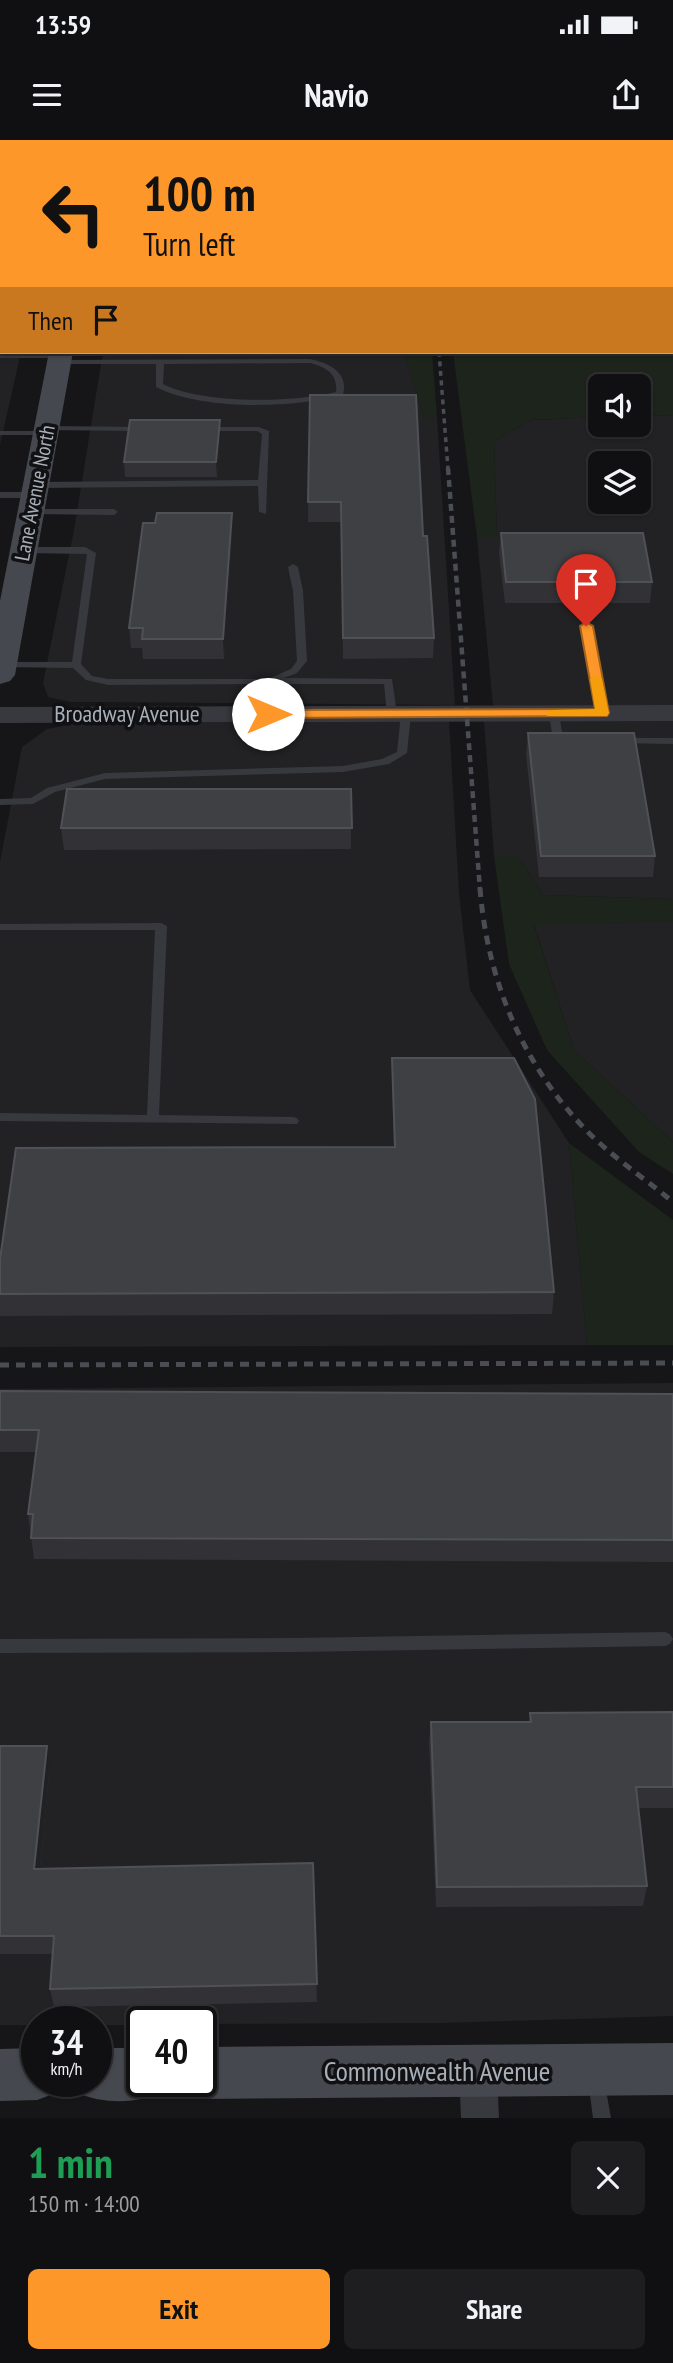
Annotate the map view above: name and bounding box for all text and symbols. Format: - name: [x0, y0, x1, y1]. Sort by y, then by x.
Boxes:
- text: 13:59: [35, 8, 91, 41]
- text: Navio: [304, 74, 369, 116]
- icon: menu: [28, 76, 66, 114]
- icon: share: [607, 76, 645, 114]
- text: 100 m: [143, 161, 256, 225]
- icon: left: [28, 168, 119, 259]
- text: Turn left: [143, 223, 235, 265]
- icon: arrive: [87, 301, 125, 339]
- text: Then: [28, 304, 73, 337]
- map controls: [588, 374, 651, 514]
- button: sound: [588, 374, 651, 437]
- street label: Lane Avenue North: [8, 423, 61, 563]
- button: layers: [588, 451, 651, 514]
- pin: [556, 554, 616, 626]
- icon: arrive: [567, 565, 605, 603]
- position arrow: [231, 677, 305, 751]
- street label: Broadway Avenue: [54, 698, 200, 729]
- speed limit sign: 40: [126, 2006, 217, 2097]
- text: 34: [50, 2019, 83, 2065]
- street label: Commonwealth Avenue: [324, 2052, 550, 2089]
- text: km/h: [51, 2057, 82, 2080]
- text: 1 min: [28, 2135, 113, 2190]
- button: close: [571, 2141, 645, 2215]
- text: 150 m · 14:00: [28, 2189, 140, 2218]
- button: Exit: [28, 2269, 330, 2349]
- button: Share: [344, 2269, 645, 2349]

